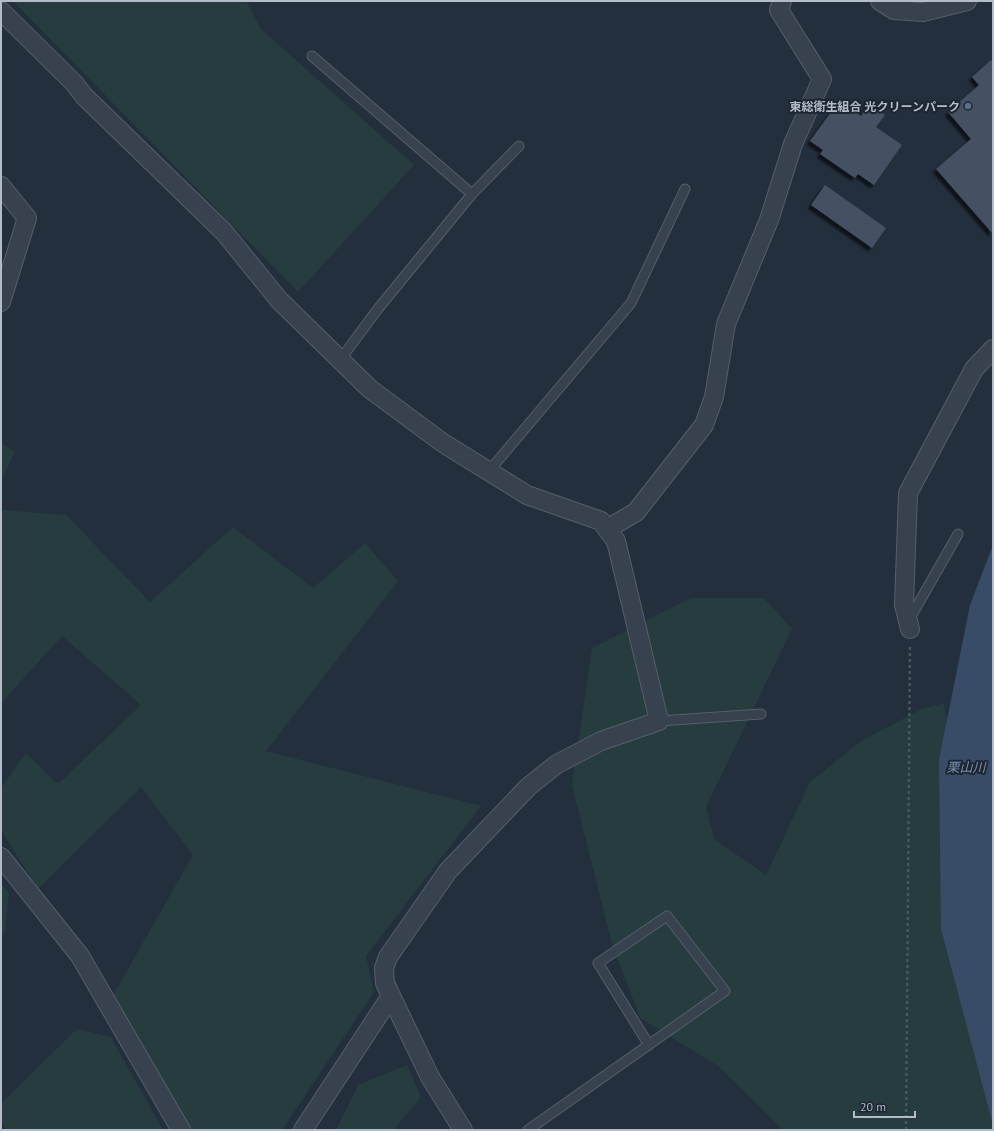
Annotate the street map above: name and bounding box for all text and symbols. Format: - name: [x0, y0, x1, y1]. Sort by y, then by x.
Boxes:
- place label: 東総衛生組合 光クリーンパーク: [790, 99, 960, 114]
- marker: 東総衛生組合 光クリーンパーク: [963, 101, 973, 111]
- water label: 栗山川: [946, 759, 987, 776]
- scale bar: [854, 1093, 915, 1119]
- text: 20 m: [860, 1099, 886, 1114]

